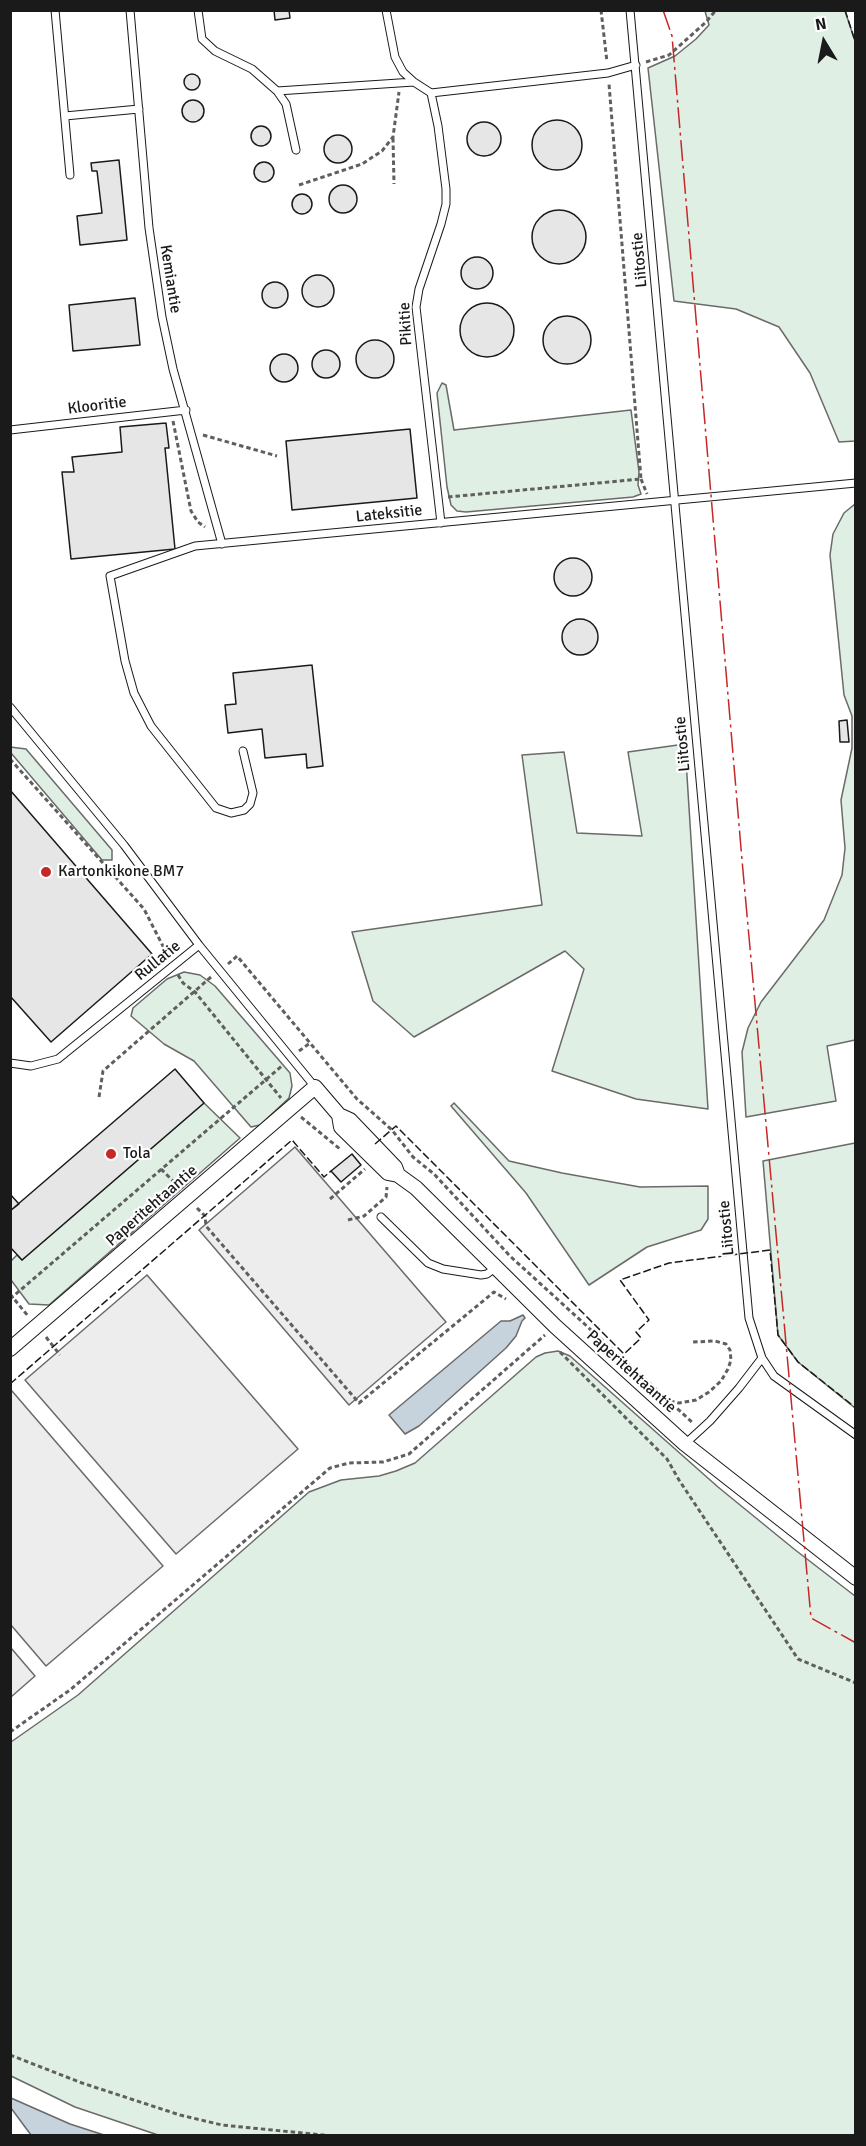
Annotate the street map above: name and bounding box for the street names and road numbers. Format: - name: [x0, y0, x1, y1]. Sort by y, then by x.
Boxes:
- street label: Liitostie: [628, 232, 652, 288]
- street label: Kemiantie: [155, 243, 185, 315]
- street label: Pikitie: [395, 302, 417, 346]
- street label: Klooritie: [66, 393, 128, 419]
- street label: Lateksitie: [355, 501, 423, 527]
- street label: Liitostie: [671, 716, 695, 772]
- street label: Rullatie: [131, 937, 185, 985]
- street label: Paperitehtaantie: [102, 1161, 202, 1251]
- street label: Liitostie: [715, 1200, 739, 1256]
- street label: Paperitehtaantie: [582, 1327, 680, 1417]

